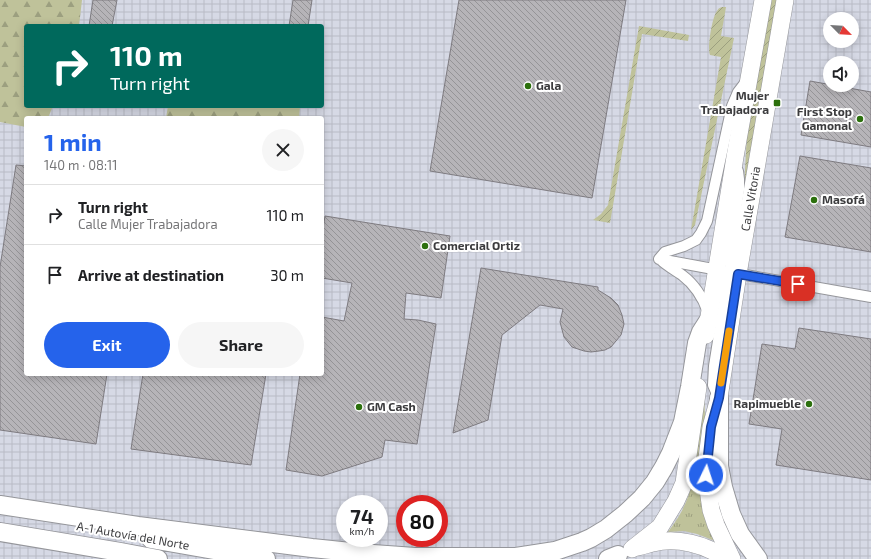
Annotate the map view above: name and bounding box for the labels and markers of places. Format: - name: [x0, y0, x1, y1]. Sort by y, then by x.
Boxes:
- place label: Gala: [536, 78, 562, 92]
- marker: Gala: [523, 81, 533, 91]
- place label: Mujer Trabajadora: [700, 88, 769, 117]
- marker: Mujer Trabajadora: [772, 98, 782, 108]
- place label: First Stop Gamonal: [797, 104, 852, 132]
- marker: First Stop Gamonal: [855, 114, 865, 124]
- place label: Masofá: [822, 192, 865, 206]
- marker: Masofá: [809, 195, 819, 205]
- place label: Comercial Ortiz: [433, 238, 520, 252]
- marker: Comercial Ortiz: [420, 241, 430, 251]
- pin: [781, 267, 815, 301]
- place label: Rapimueble: [734, 396, 801, 410]
- place label: GM Cash: [367, 399, 416, 413]
- marker: Rapimueble: [804, 399, 814, 409]
- marker: GM Cash: [354, 402, 364, 412]

